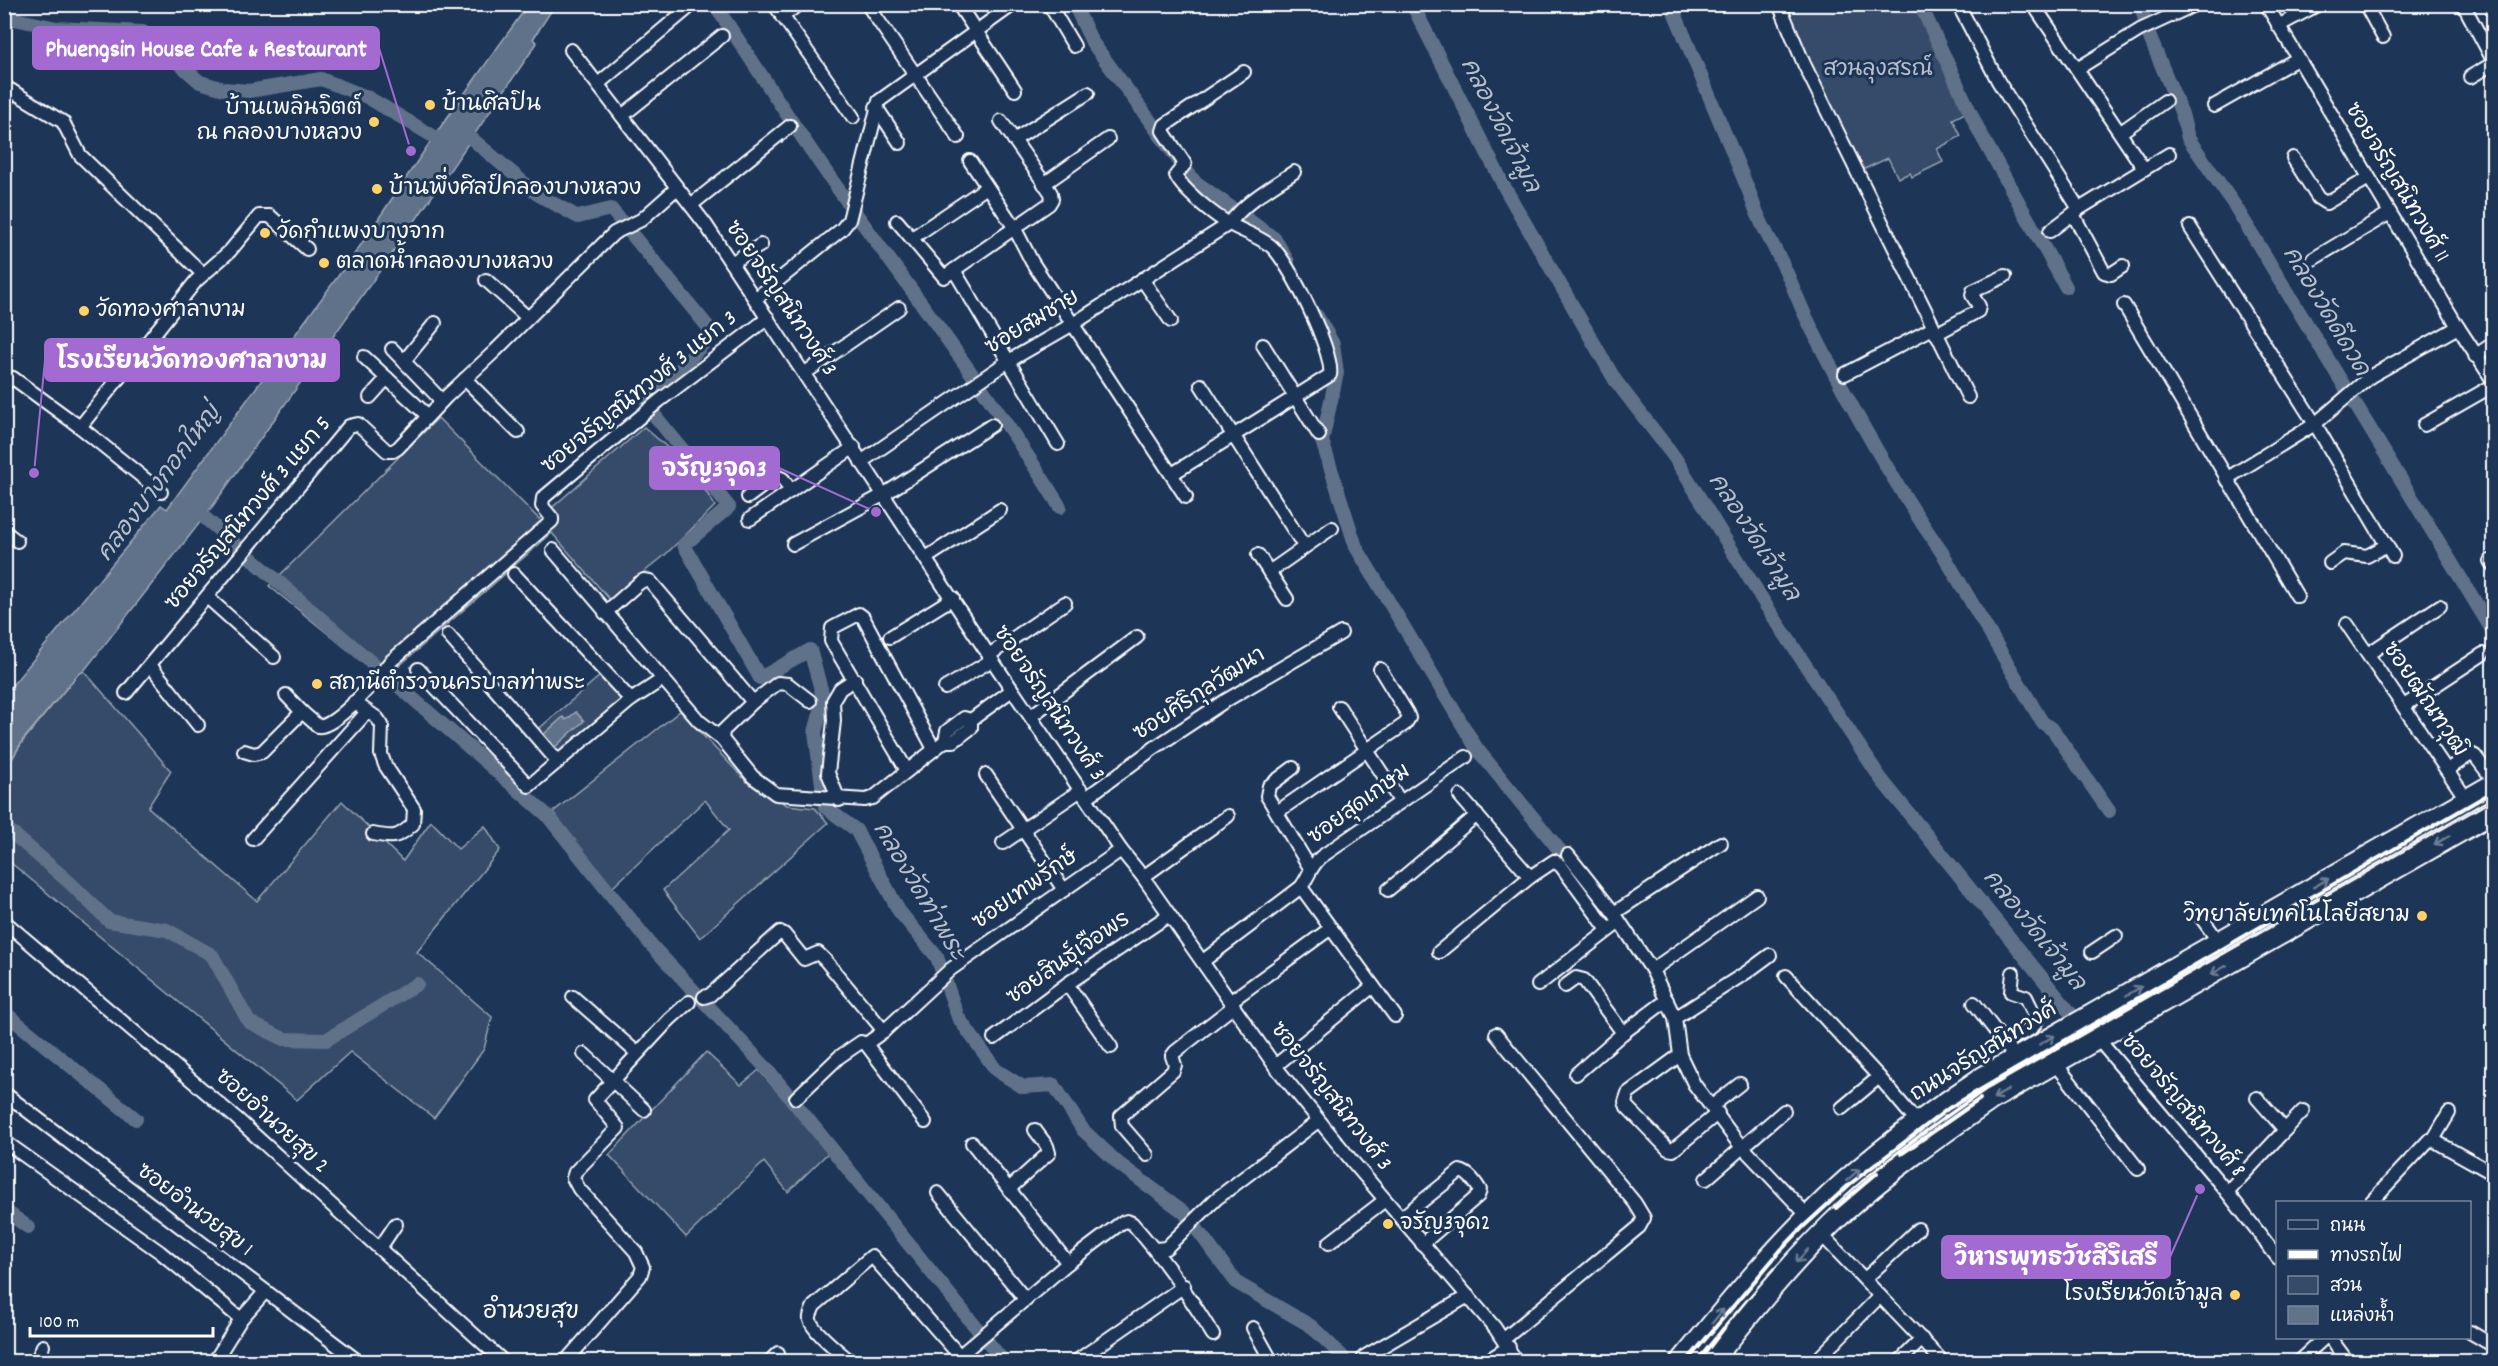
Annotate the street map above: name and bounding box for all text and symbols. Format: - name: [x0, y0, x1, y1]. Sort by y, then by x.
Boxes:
- callout: Phuengsin House Cafe & Restaurant: [33, 27, 379, 69]
- text: Phuengsin House Cafe & Restaurant: [45, 34, 367, 68]
- water label: คลองวัดเจ้ามูล: [1451, 52, 1549, 200]
- park label: สวนลุงสรณ์: [1823, 53, 1933, 86]
- place label: บ้านศิลปิน: [442, 88, 541, 121]
- place label: บ้านเพลินจิตต์ ณ คลองบางหลวง: [197, 92, 362, 150]
- street label: ซอยจรัญสนิทวงศ์ 11: [2336, 96, 2458, 269]
- marker: บ้านศิลปิน: [423, 98, 437, 112]
- marker: บ้านเพลินจิตต์ ณ คลองบางหลวง: [367, 115, 381, 129]
- place label: บ้านพึ่งศิลป์คลองบางหลวง: [389, 166, 641, 205]
- marker: บ้านพึ่งศิลป์คลองบางหลวง: [370, 182, 384, 196]
- street label: ซอยจรัญสนิทวงศ์ 3: [716, 214, 845, 383]
- place label: วัดกำแพงบางจาก: [277, 217, 445, 249]
- marker: วัดกำแพงบางจาก: [258, 226, 272, 240]
- place label: ตลาดน้ำคลองบางหลวง: [336, 239, 553, 279]
- water label: คลองวัดดีดวด: [2273, 240, 2379, 385]
- marker: ตลาดน้ำคลองบางหลวง: [317, 256, 331, 270]
- street label: ซอยสมชาย: [980, 283, 1086, 363]
- place label: วัดทองศาลางาม: [96, 296, 246, 327]
- street label: ซอยจรัญสนิทวงศ์ 3 แยก 3: [534, 303, 745, 482]
- marker: วัดทองศาลางาม: [77, 304, 91, 318]
- callout: โรงเรียนวัดทองศาลางาม: [45, 339, 339, 381]
- text: โรงเรียนวัดทองศาลางาม: [56, 343, 327, 380]
- water label: คลองบางกอกใหญ่: [88, 394, 233, 569]
- street label: ซอยจรัญสนิทวงศ์ 3 แยก 5: [157, 409, 339, 618]
- callout: จรัญ3จุด3: [650, 447, 779, 489]
- text: จรัญ3จุด3: [661, 453, 767, 488]
- water label: คลองวัดเจ้ามูล: [1699, 467, 1809, 610]
- street label: ซอยจรัญสนิทวงศ์ 3: [984, 619, 1113, 788]
- street label: ซอยฒัณฑวุฒิ: [2374, 636, 2475, 764]
- street label: ซอยศิริกุลวัฒนา: [1127, 640, 1272, 749]
- place label: สถานีตำรวจนครบาลท่าพระ: [329, 668, 585, 700]
- marker: สถานีตำรวจนครบาลท่าพระ: [310, 677, 324, 691]
- street label: ซอยสุดเกษม: [1302, 757, 1418, 853]
- water label: คลองวัดท่าพระ: [863, 816, 975, 970]
- one-way arrow: [2434, 835, 2452, 846]
- street label: ซอยเทพรักษ์: [966, 840, 1086, 938]
- water label: คลองวัดเจ้ามูล: [1974, 863, 2094, 1000]
- one-way arrow: [2311, 877, 2329, 888]
- place label: วิทยาลัยเทคโนโลยีสยาม: [2183, 899, 2410, 932]
- street label: ซอยสินธุ์เจือพร: [1000, 903, 1137, 1013]
- marker: วิทยาลัยเทคโนโลยีสยาม: [2415, 909, 2429, 923]
- one-way arrow: [2211, 964, 2228, 976]
- one-way arrow: [2125, 985, 2142, 997]
- street label: ถนนจรัญสนิทวงศ์: [1903, 992, 2065, 1111]
- street label: ซอยจรัญสนิทวงศ์ 3: [1262, 1015, 1400, 1178]
- street label: ซอยจรัญสนิทวงศ์ 8: [2112, 1026, 2254, 1185]
- one-way arrow: [2038, 1034, 2055, 1046]
- street label: ซอยอำนวยสุข 2: [207, 1062, 335, 1182]
- one-way arrow: [1993, 1089, 2011, 1100]
- street label: ซอยอำนวยสุข 1: [129, 1156, 259, 1265]
- one-way arrow: [1845, 1168, 1860, 1182]
- legend: [2276, 1201, 2471, 1339]
- place label: จรัญ3จุด2: [1400, 1209, 1490, 1240]
- text: ถนน: [2330, 1215, 2365, 1240]
- marker: จรัญ3จุด2: [1381, 1217, 1395, 1231]
- callout: วิหารพุทธวัชสิริเสรี: [1942, 1236, 2170, 1278]
- text: วิหารพุทธวัชสิริเสรี: [1954, 1241, 2158, 1277]
- text: ทางรถไฟ: [2330, 1242, 2402, 1270]
- one-way arrow: [1795, 1248, 1809, 1263]
- text: สวน: [2330, 1275, 2362, 1300]
- place label: โรงเรียนวัดเจ้ามูล: [2063, 1278, 2223, 1311]
- marker: โรงเรียนวัดเจ้ามูล: [2228, 1288, 2242, 1302]
- district label: อำนวยสุข: [483, 1294, 579, 1330]
- text: แหล่งน้ำ: [2330, 1298, 2394, 1330]
- scale bar: [30, 1300, 213, 1338]
- one-way arrow: [1712, 1308, 1725, 1324]
- text: 100 m: [39, 1311, 79, 1336]

